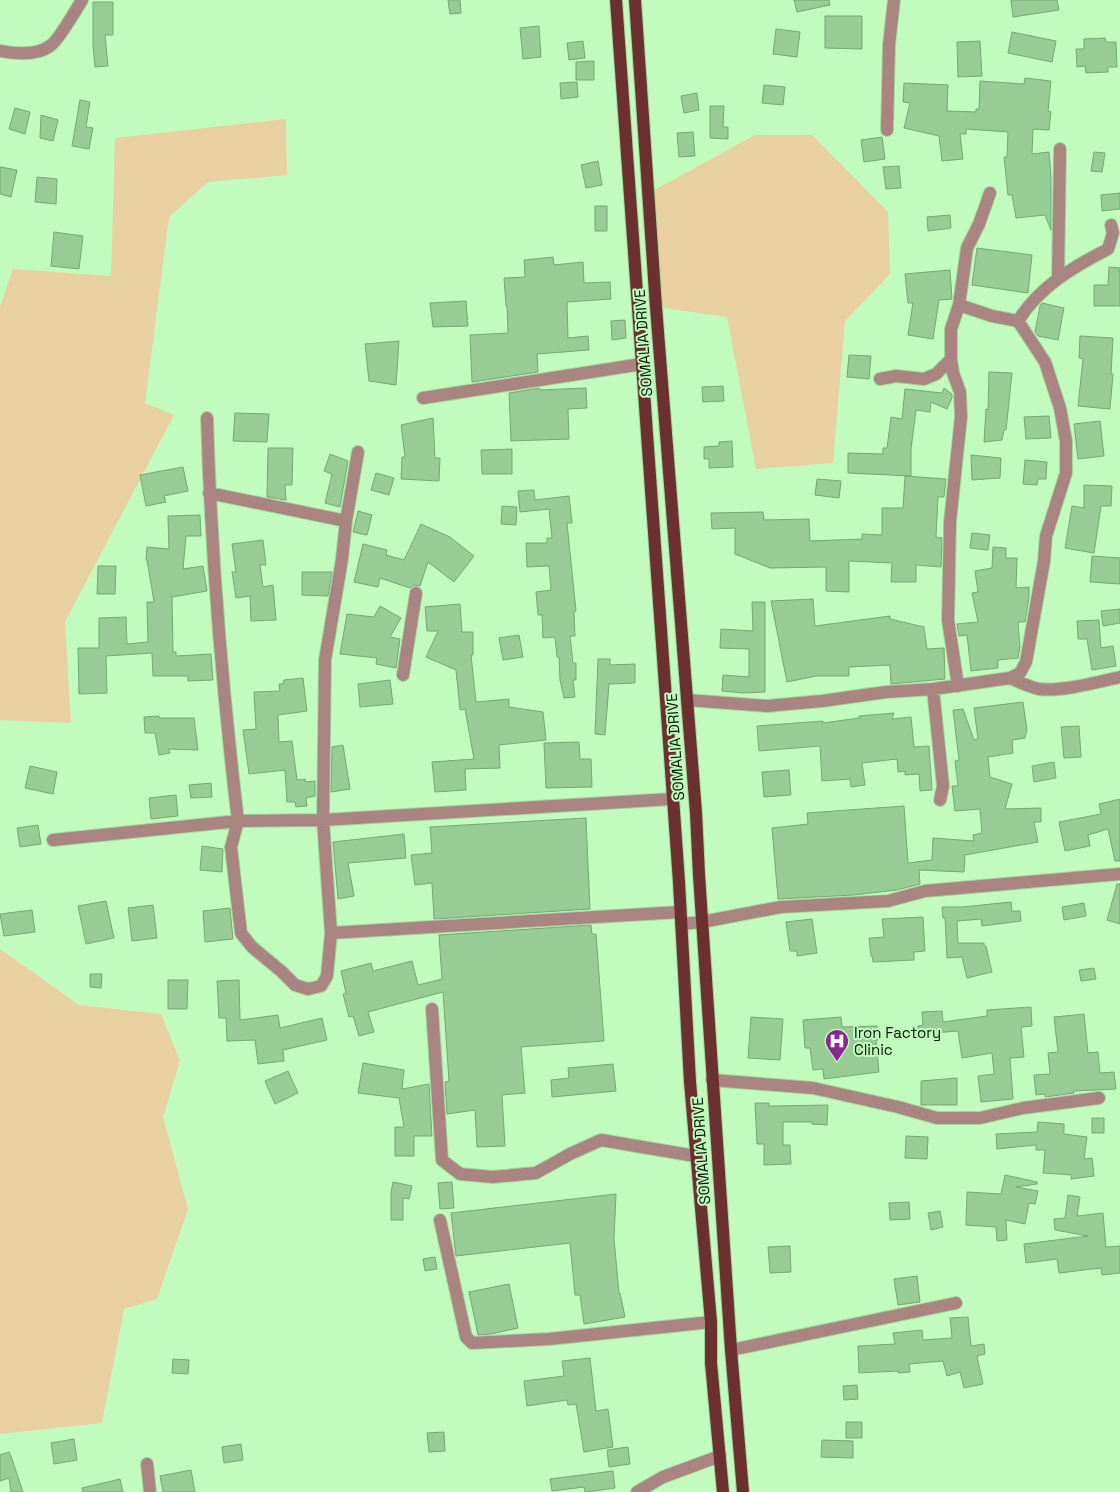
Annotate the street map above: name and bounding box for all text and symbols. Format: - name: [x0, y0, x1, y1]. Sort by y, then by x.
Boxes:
- street label: SOMALIA DRIVE: [630, 289, 656, 397]
- street label: SOMALIA DRIVE: [662, 693, 688, 801]
- place label: Iron Factory Clinic: [854, 1023, 941, 1059]
- hospital icon: Iron Factory Clinic: [824, 1028, 850, 1062]
- street label: SOMALIA DRIVE: [688, 1097, 714, 1205]

